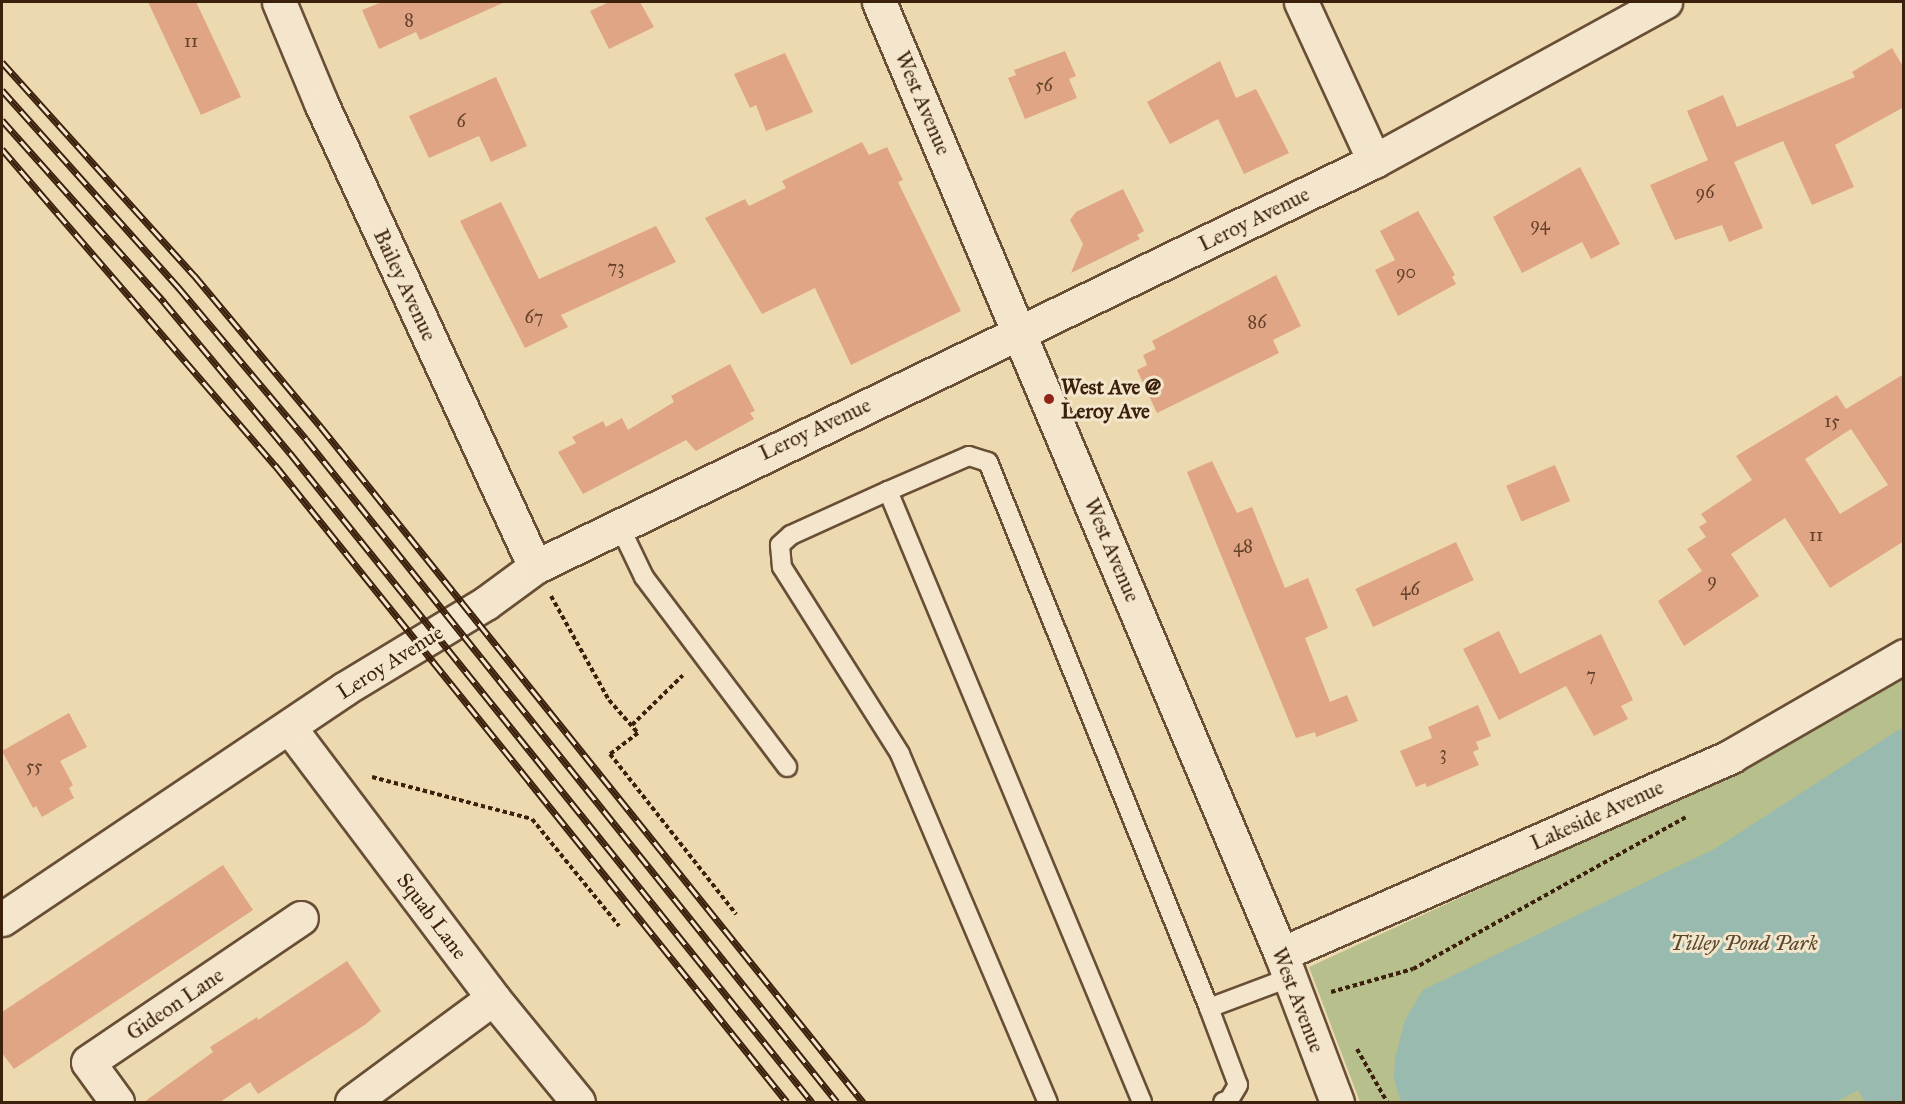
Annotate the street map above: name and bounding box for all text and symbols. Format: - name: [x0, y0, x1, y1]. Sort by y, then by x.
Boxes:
- house number: 8: [404, 9, 414, 31]
- house number: 11: [184, 30, 198, 52]
- street label: West Avenue: [890, 47, 956, 159]
- house number: 56: [1035, 74, 1053, 96]
- house number: 6: [456, 110, 466, 132]
- street label: Leroy Avenue: [1195, 181, 1313, 257]
- house number: 96: [1696, 181, 1714, 203]
- house number: 94: [1530, 213, 1550, 235]
- street label: Bailey Avenue: [368, 225, 442, 345]
- house number: 73: [608, 256, 624, 278]
- house number: 90: [1396, 261, 1416, 283]
- house number: 67: [525, 306, 543, 328]
- house number: 86: [1248, 311, 1266, 333]
- place label: West Ave @ Leroy Ave: [1061, 374, 1161, 424]
- street label: Leroy Avenue: [755, 392, 875, 466]
- marker: West Ave @ Leroy Ave: [1042, 392, 1056, 406]
- house number: 15: [1824, 410, 1840, 432]
- street label: West Avenue: [1079, 494, 1145, 606]
- house number: 11: [1809, 524, 1823, 546]
- house number: 48: [1233, 535, 1253, 557]
- house number: 9: [1707, 569, 1717, 591]
- house number: 46: [1400, 578, 1420, 600]
- street label: Leroy Avenue: [332, 620, 448, 704]
- house number: 7: [1586, 664, 1596, 686]
- house number: 3: [1439, 742, 1447, 764]
- house number: 55: [26, 755, 42, 777]
- street label: Lakeside Avenue: [1527, 774, 1667, 856]
- street label: Squab Lane: [391, 868, 473, 964]
- park label: Tilley Pond Park: [1670, 930, 1818, 956]
- street label: West Avenue: [1266, 944, 1330, 1056]
- street label: Gideon Lane: [122, 962, 228, 1046]

